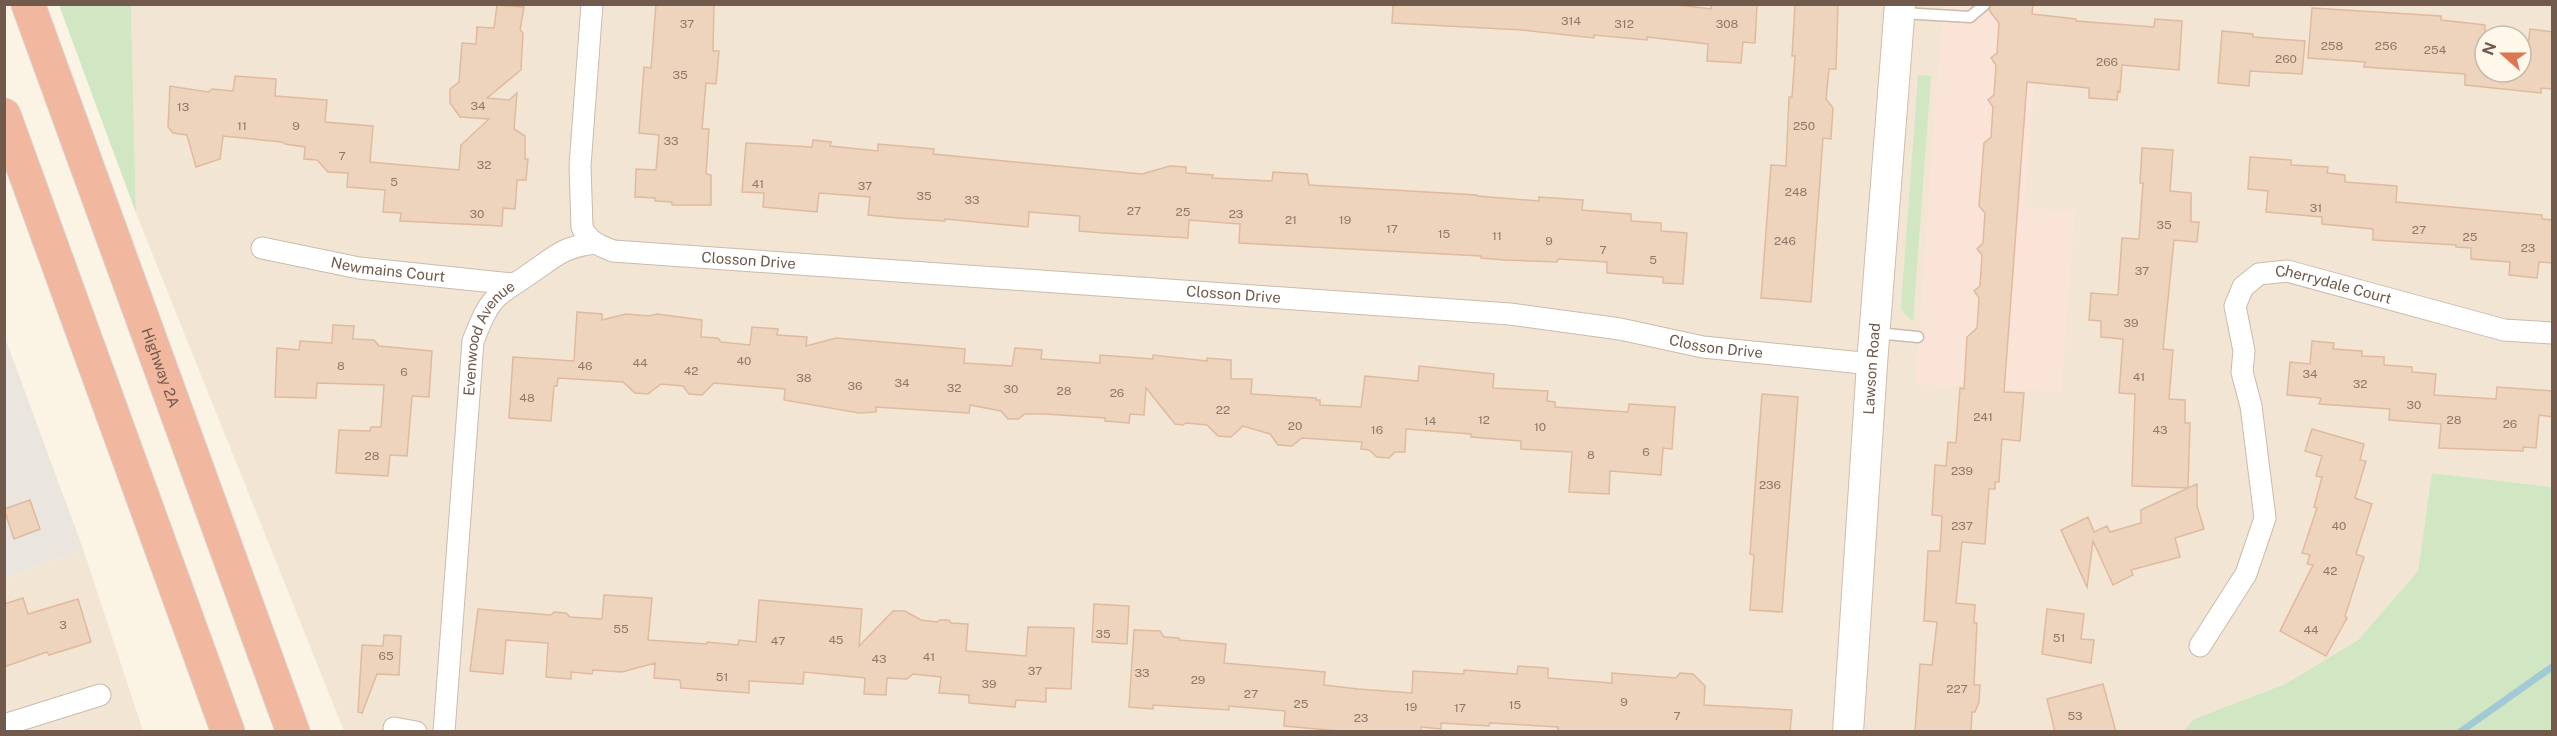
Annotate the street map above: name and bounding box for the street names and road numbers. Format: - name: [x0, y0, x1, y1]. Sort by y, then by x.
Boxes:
- street label: Closson Drive: [701, 248, 797, 272]
- street label: Newmains Court: [329, 253, 446, 285]
- street label: Cherrydale Court: [2274, 262, 2394, 307]
- street label: Evenwood Avenue: [460, 277, 518, 397]
- street label: Closson Drive: [1186, 282, 1281, 306]
- street label: Lawson Road: [1860, 322, 1883, 415]
- street label: Highway 2A: [139, 325, 183, 410]
- street label: Closson Drive: [1667, 331, 1764, 361]

